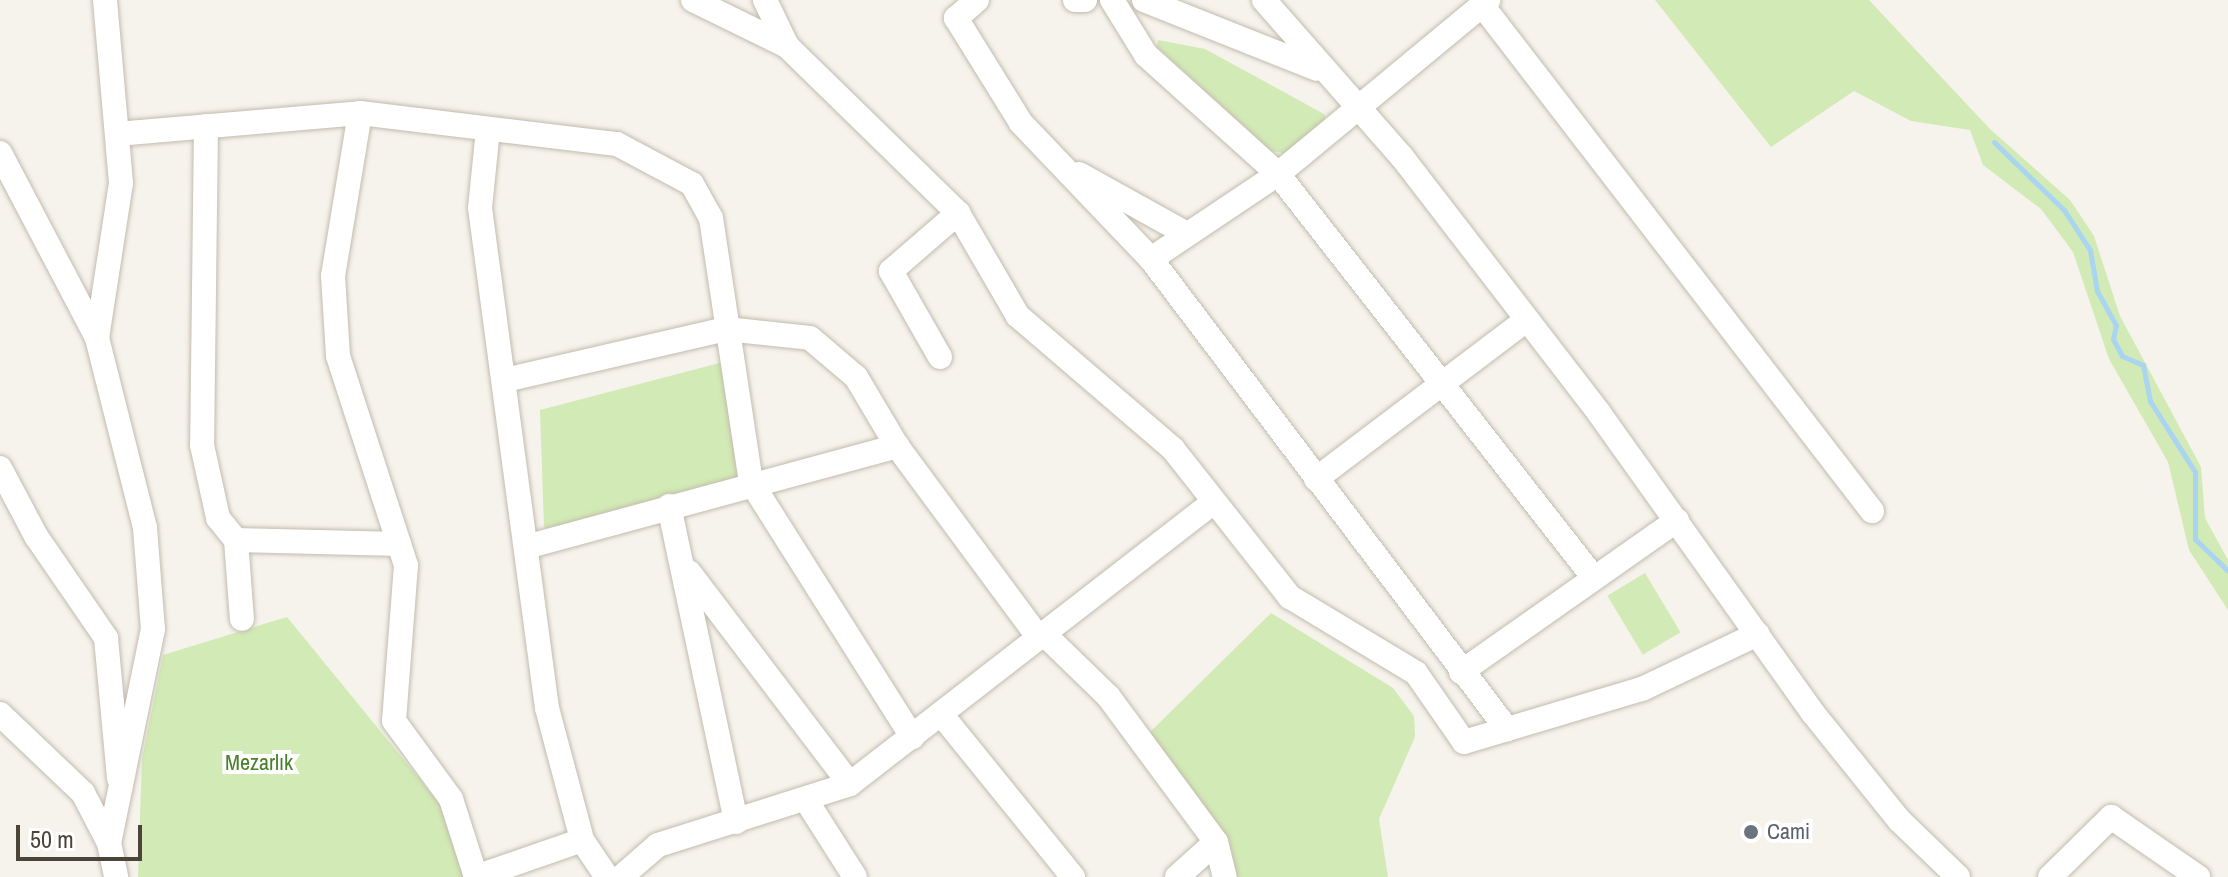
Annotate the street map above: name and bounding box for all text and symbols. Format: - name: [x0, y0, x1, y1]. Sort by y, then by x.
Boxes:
- park label: Mezarlık: [225, 750, 293, 776]
- scale bar: [20, 809, 146, 859]
- place label: Cami: [1767, 819, 1810, 845]
- text: 50 m: [30, 823, 74, 855]
- marker: Cami: [1742, 823, 1760, 841]

